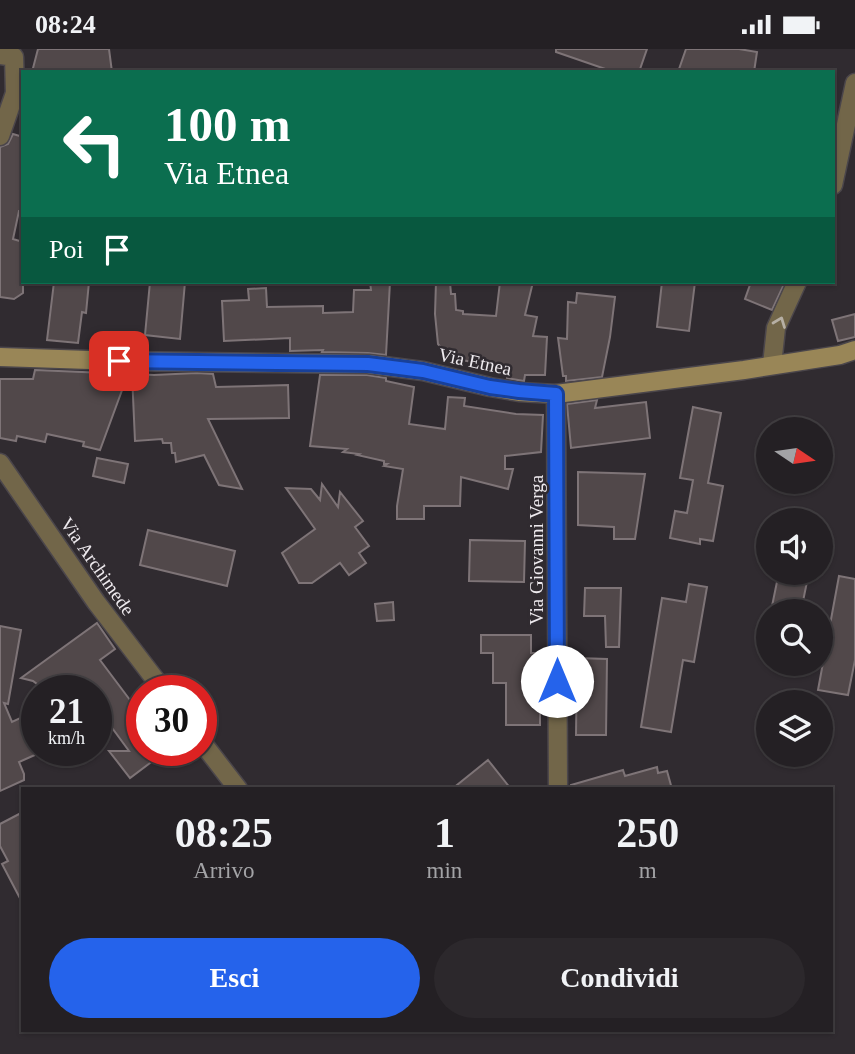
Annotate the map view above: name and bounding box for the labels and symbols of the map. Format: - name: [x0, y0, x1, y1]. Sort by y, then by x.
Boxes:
- one-way arrow: [771, 317, 785, 329]
- pin: [89, 331, 149, 391]
- street label: Via Etnea: [436, 343, 514, 380]
- north arrow: [756, 417, 833, 493]
- street label: Via Giovanni Verga: [526, 474, 547, 625]
- street label: Via Archimede: [56, 513, 139, 619]
- position arrow: [520, 644, 594, 718]
- speed limit sign: 30: [126, 675, 217, 766]

